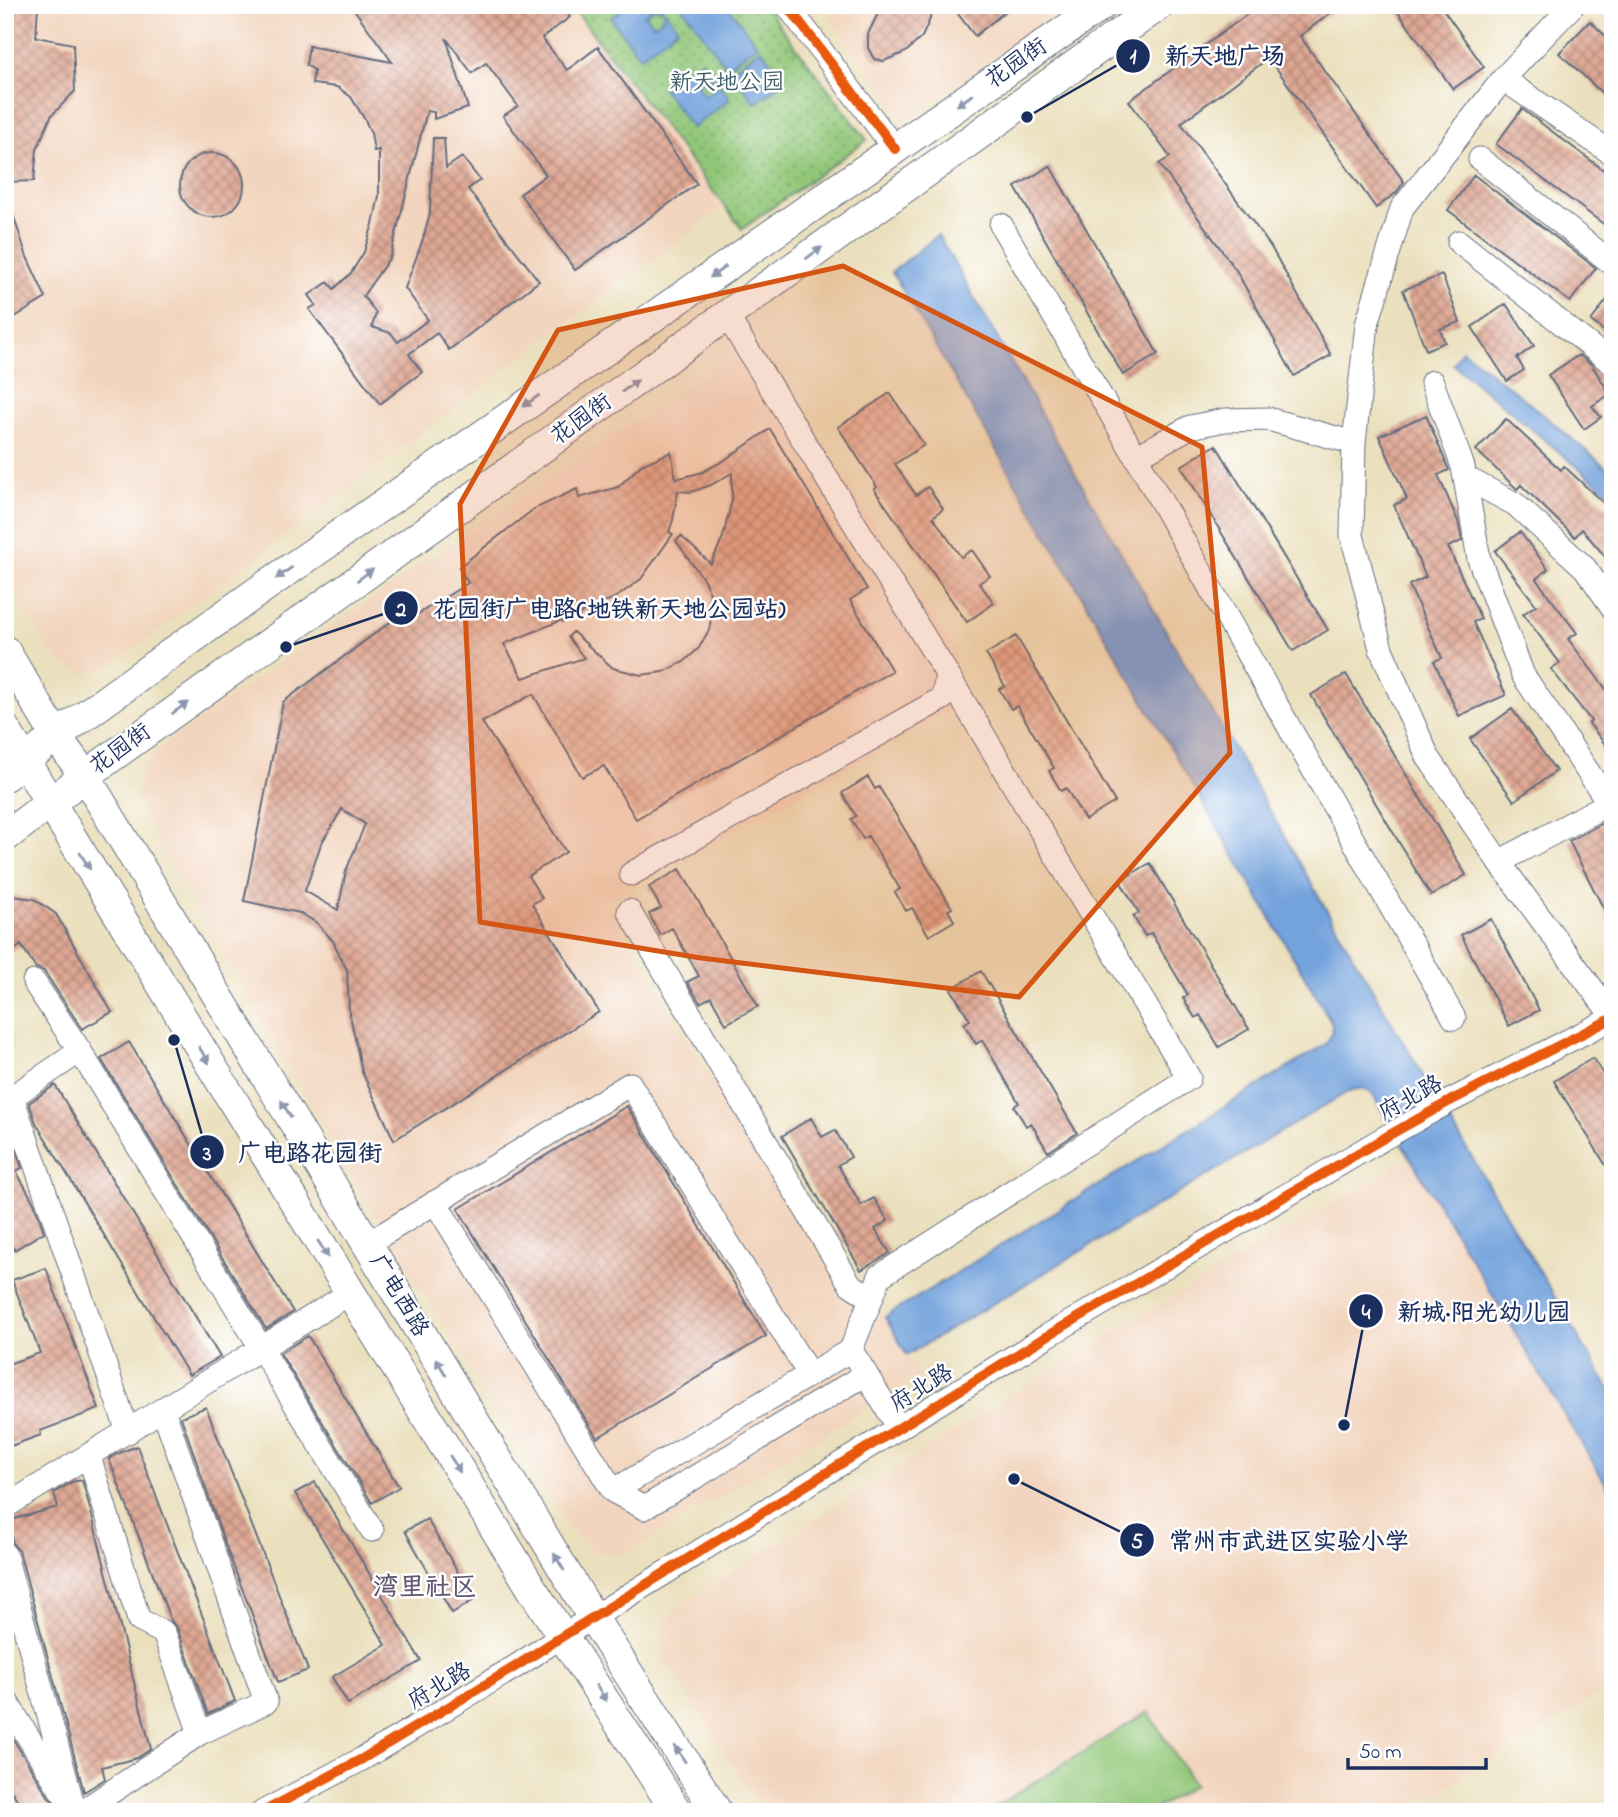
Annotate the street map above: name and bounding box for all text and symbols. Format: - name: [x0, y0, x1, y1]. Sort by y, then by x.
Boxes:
- street label: 花园街: [979, 31, 1055, 97]
- callout: 新天地广场: [1116, 34, 1299, 79]
- text: 新天地广场: [1165, 41, 1285, 76]
- text: 1: [1130, 43, 1137, 73]
- park label: 新天地公园: [670, 67, 785, 100]
- one-way arrow: [956, 93, 975, 106]
- one-way arrow: [805, 246, 823, 260]
- one-way arrow: [709, 265, 727, 279]
- one-way arrow: [620, 378, 638, 393]
- street label: 花园街: [544, 386, 620, 454]
- one-way arrow: [522, 394, 540, 408]
- one-way arrow: [275, 566, 293, 580]
- one-way arrow: [356, 568, 374, 582]
- callout: 花园街广电路(地铁新天地公园站): [383, 586, 799, 631]
- text: 花园街广电路(地铁新天地公园站): [432, 594, 786, 629]
- text: 2: [395, 596, 407, 626]
- one-way arrow: [171, 701, 189, 715]
- street label: 花园街: [83, 716, 159, 784]
- one-way arrow: [79, 851, 92, 871]
- one-way arrow: [198, 1045, 211, 1064]
- street label: 府北路: [1373, 1068, 1449, 1130]
- one-way arrow: [279, 1100, 292, 1119]
- callout: 广电路花园街: [189, 1130, 396, 1175]
- text: 广电路花园街: [238, 1138, 382, 1173]
- text: 3: [202, 1140, 212, 1170]
- one-way arrow: [317, 1239, 330, 1258]
- street label: 广电西路: [360, 1248, 436, 1344]
- callout: 新城·阳光幼儿园: [1348, 1289, 1584, 1334]
- text: 新城·阳光幼儿园: [1397, 1297, 1571, 1332]
- text: 4: [1362, 1299, 1371, 1329]
- one-way arrow: [435, 1357, 448, 1376]
- street label: 府北路: [884, 1357, 960, 1421]
- one-way arrow: [449, 1454, 462, 1473]
- callout: 常州市武进区实验小学: [1120, 1518, 1423, 1563]
- text: 常州市武进区实验小学: [1169, 1526, 1409, 1561]
- text: 5: [1131, 1528, 1143, 1558]
- one-way arrow: [552, 1552, 565, 1571]
- district label: 湾里社区: [373, 1570, 477, 1608]
- street label: 府北路: [402, 1655, 478, 1719]
- one-way arrow: [594, 1683, 607, 1703]
- scale bar: [1348, 1726, 1487, 1770]
- text: 50 m: [1359, 1738, 1402, 1768]
- one-way arrow: [674, 1745, 687, 1764]

